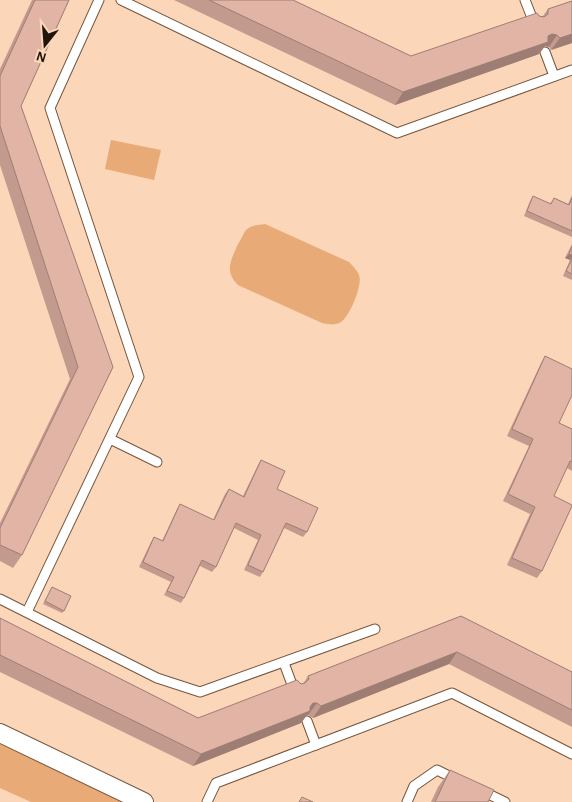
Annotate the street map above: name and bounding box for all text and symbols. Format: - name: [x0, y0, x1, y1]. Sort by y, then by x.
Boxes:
- north arrow: [20, 20, 70, 70]
- text: N: [35, 48, 48, 65]

